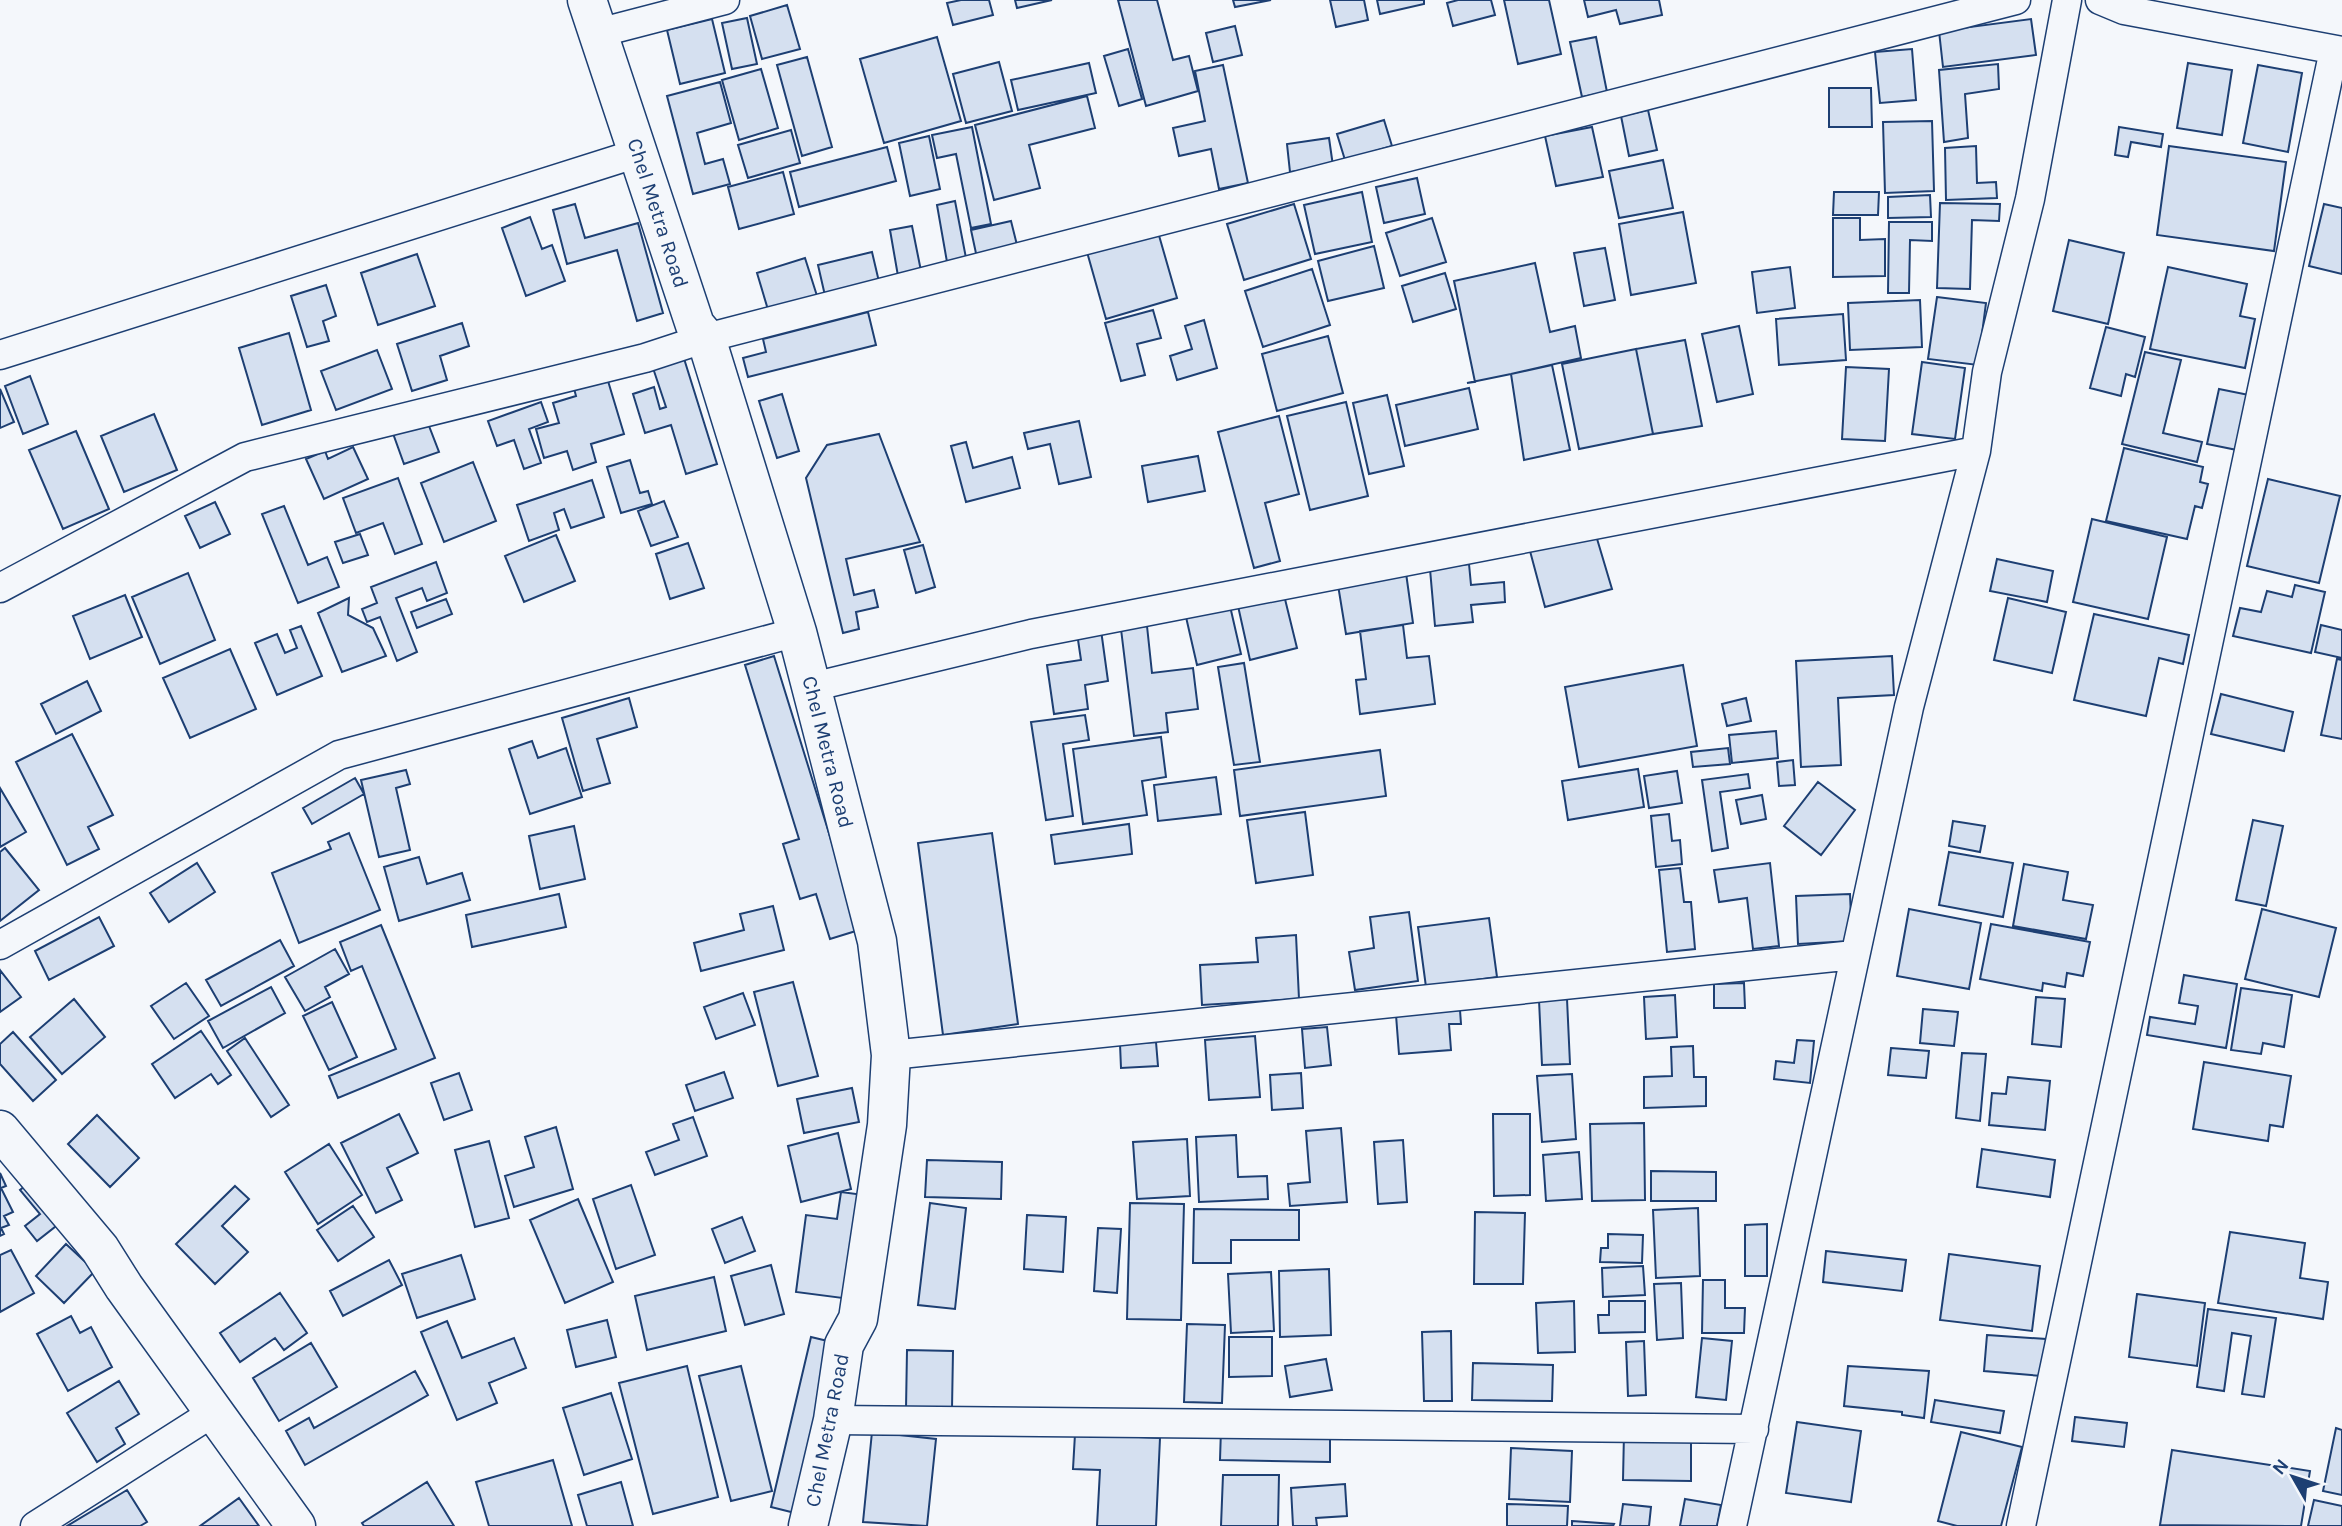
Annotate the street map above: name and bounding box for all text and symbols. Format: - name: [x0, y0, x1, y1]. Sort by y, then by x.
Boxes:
- street label: Chel Metra Road: [622, 135, 694, 291]
- street label: Chel Metra Road: [797, 673, 859, 831]
- street label: Chel Metra Road: [800, 1351, 854, 1509]
- north arrow: [2258, 1442, 2328, 1512]
- text: N: [2268, 1455, 2293, 1479]

